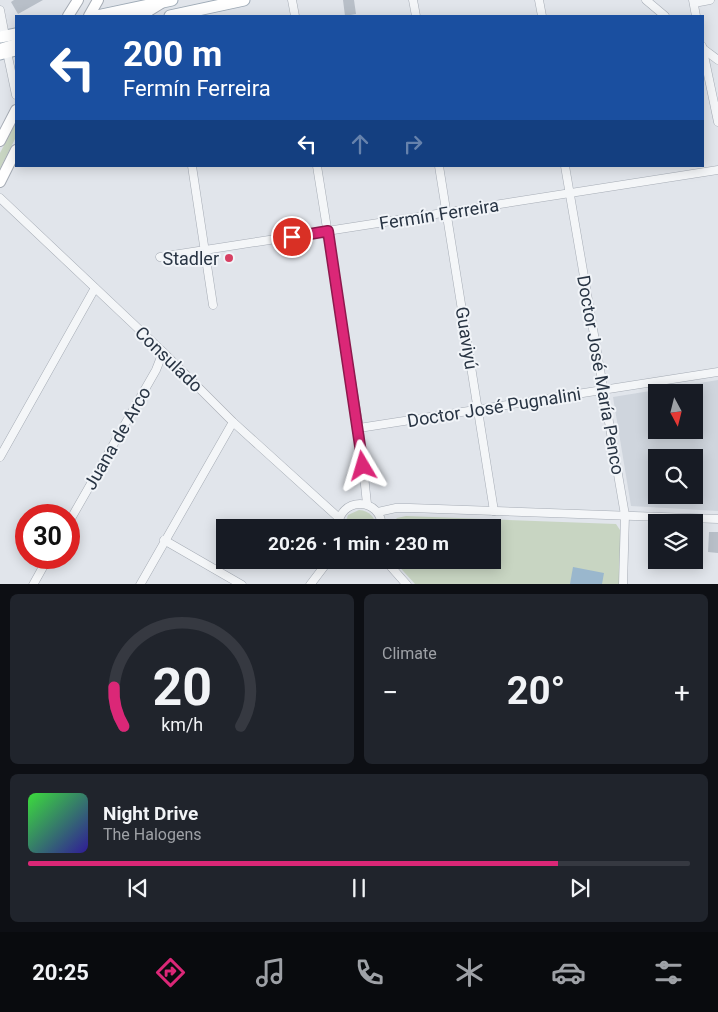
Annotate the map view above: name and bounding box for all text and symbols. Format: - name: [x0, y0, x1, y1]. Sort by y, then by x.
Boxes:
- text: 200 m: [123, 34, 222, 75]
- icon: left: [40, 35, 105, 100]
- text: Fermín Ferreira: [123, 76, 271, 101]
- icon: left: [293, 130, 321, 158]
- icon: ahead: [346, 130, 374, 158]
- icon: right: [399, 130, 427, 158]
- street label: Fermín Ferreira: [378, 194, 500, 234]
- pin: [271, 216, 313, 258]
- icon: arrive: [278, 223, 306, 251]
- place label: Stadler: [162, 248, 219, 269]
- marker: Stadler: [223, 252, 235, 264]
- street label: Doctor José María Penco: [573, 274, 629, 476]
- street label: Guaviyú: [452, 305, 482, 371]
- street label: Consulado: [131, 322, 207, 396]
- street label: Juana de Arco: [79, 383, 155, 493]
- street label: Doctor José Pugnalini: [406, 383, 582, 431]
- north arrow: [648, 384, 702, 439]
- map controls: [648, 384, 703, 569]
- position arrow: [336, 439, 388, 491]
- button: search: [648, 449, 703, 504]
- speed limit sign: 30: [15, 504, 80, 569]
- button: layers: [648, 514, 703, 569]
- text: 20:26 · 1 min · 230 m: [268, 532, 449, 555]
- text: Climate: [382, 644, 437, 663]
- text: 20: [152, 657, 212, 718]
- text: 20°: [507, 669, 565, 713]
- text: −: [382, 676, 398, 709]
- text: +: [674, 676, 690, 709]
- text: km/h: [161, 714, 203, 735]
- text: Night Drive: [103, 802, 198, 825]
- text: The Halogens: [103, 825, 202, 844]
- icon: previous: [124, 874, 152, 902]
- icon: pause: [345, 874, 373, 902]
- icon: next: [566, 874, 594, 902]
- icon: directions: [153, 955, 188, 990]
- icon: music: [253, 955, 288, 990]
- icon: phone: [352, 955, 387, 990]
- icon: climate: [452, 955, 487, 990]
- icon: car: [551, 955, 586, 990]
- icon: filters: [651, 955, 686, 990]
- text: 20:25: [32, 960, 89, 985]

